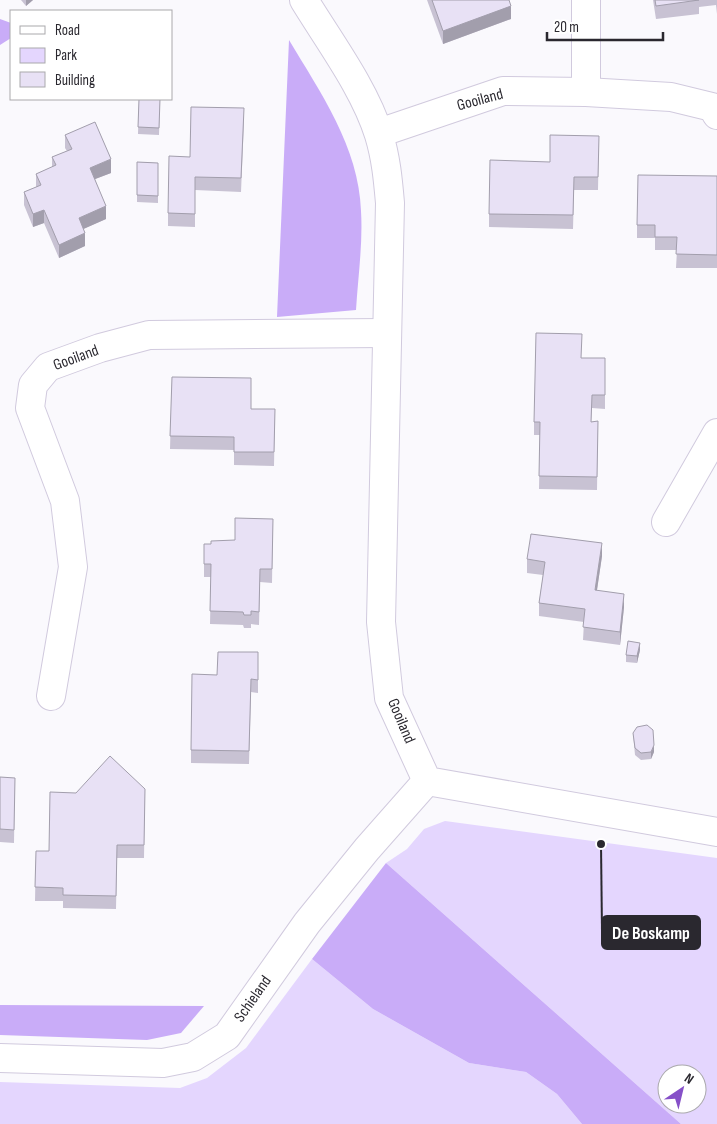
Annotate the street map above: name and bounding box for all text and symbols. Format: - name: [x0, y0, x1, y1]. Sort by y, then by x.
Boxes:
- legend: [10, 10, 172, 100]
- scale bar: [547, 10, 663, 42]
- text: 20 m: [554, 18, 579, 37]
- text: Road: [55, 21, 80, 40]
- text: Park: [55, 46, 77, 65]
- text: Building: [55, 71, 95, 90]
- street label: Gooiland: [455, 85, 505, 115]
- street label: Gooiland: [51, 341, 101, 375]
- street label: Gooiland: [383, 696, 419, 746]
- callout: De Boskamp: [602, 916, 700, 949]
- text: De Boskamp: [612, 923, 690, 944]
- street label: Schieland: [230, 972, 276, 1026]
- north arrow: [657, 1064, 707, 1114]
- text: N: [681, 1070, 697, 1088]

